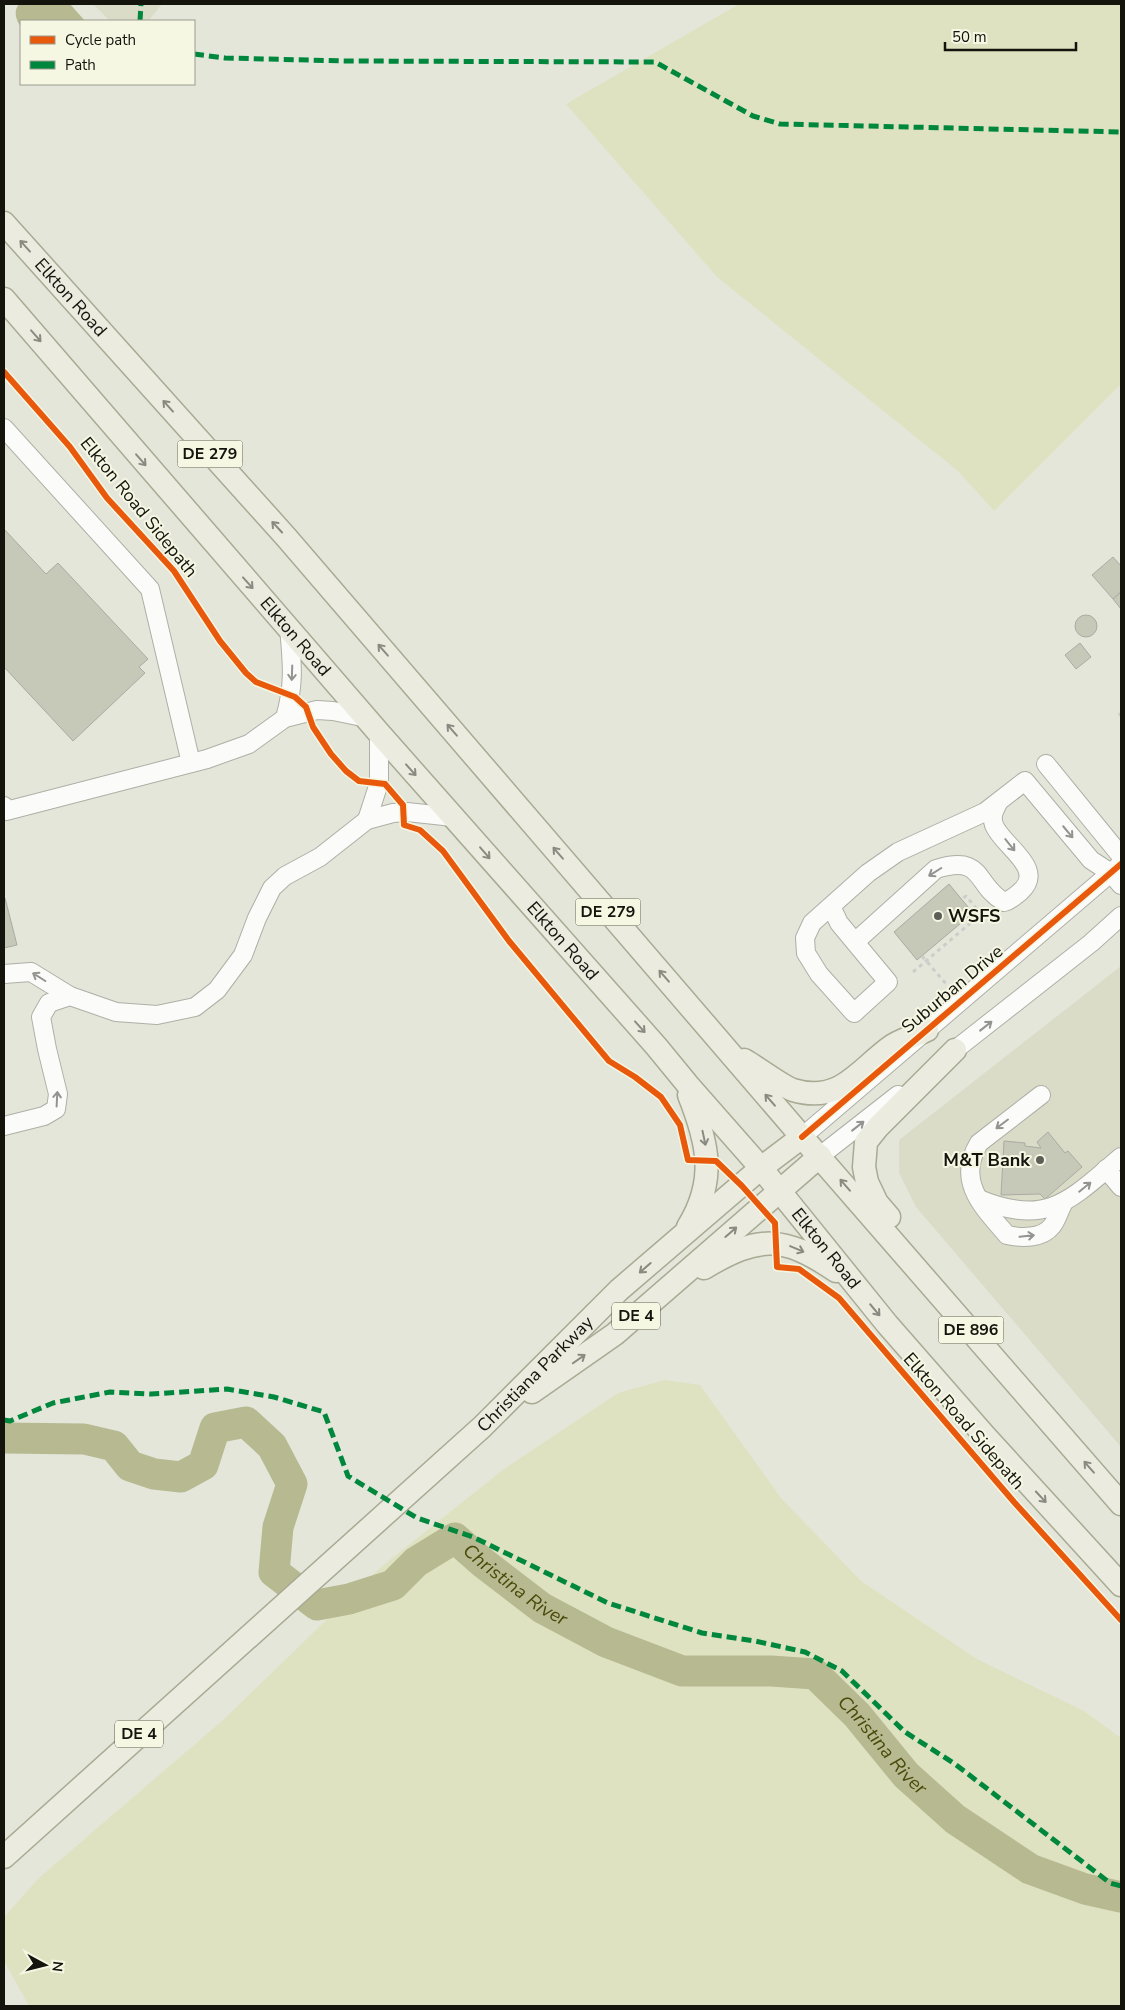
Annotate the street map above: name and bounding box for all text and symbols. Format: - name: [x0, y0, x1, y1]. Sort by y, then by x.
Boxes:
- legend: [20, 20, 195, 85]
- scale bar: [945, 20, 1076, 52]
- text: 50 m: [952, 27, 987, 47]
- text: Cycle path: [65, 30, 136, 50]
- text: Path: [65, 55, 96, 75]
- one-way arrow: [19, 239, 30, 252]
- street label: Elkton Road: [29, 253, 112, 342]
- one-way arrow: [30, 330, 41, 343]
- one-way arrow: [163, 400, 174, 413]
- street label: Elkton Road Sidepath: [75, 432, 203, 582]
- road number: DE 279: [178, 440, 242, 468]
- one-way arrow: [136, 453, 147, 466]
- one-way arrow: [271, 520, 283, 533]
- one-way arrow: [242, 576, 254, 589]
- street label: Elkton Road: [255, 592, 337, 681]
- one-way arrow: [377, 643, 389, 656]
- one-way arrow: [288, 665, 297, 681]
- one-way arrow: [447, 724, 458, 737]
- one-way arrow: [406, 763, 417, 776]
- one-way arrow: [1062, 825, 1073, 838]
- one-way arrow: [1004, 838, 1015, 851]
- one-way arrow: [479, 847, 491, 860]
- one-way arrow: [552, 847, 564, 860]
- one-way arrow: [928, 867, 942, 878]
- street label: Elkton Road: [522, 896, 604, 985]
- road number: DE 279: [576, 899, 640, 926]
- place label: WSFS: [948, 904, 1000, 928]
- marker: WSFS: [932, 910, 944, 922]
- street label: Suburban Drive: [896, 939, 1008, 1039]
- one-way arrow: [658, 970, 670, 983]
- one-way arrow: [32, 971, 46, 981]
- one-way arrow: [634, 1020, 645, 1033]
- one-way arrow: [979, 1020, 992, 1031]
- one-way arrow: [53, 1091, 62, 1107]
- one-way arrow: [764, 1093, 776, 1106]
- one-way arrow: [996, 1118, 1009, 1129]
- one-way arrow: [852, 1121, 865, 1132]
- one-way arrow: [700, 1130, 710, 1146]
- place label: M&T Bank: [943, 1148, 1030, 1172]
- marker: M&T Bank: [1034, 1154, 1046, 1166]
- one-way arrow: [840, 1179, 851, 1192]
- one-way arrow: [1078, 1182, 1091, 1193]
- street label: Elkton Road: [786, 1203, 866, 1294]
- one-way arrow: [724, 1227, 737, 1238]
- one-way arrow: [1019, 1231, 1035, 1241]
- one-way arrow: [789, 1245, 804, 1254]
- one-way arrow: [639, 1262, 652, 1273]
- road number: DE 4: [612, 1302, 660, 1330]
- one-way arrow: [870, 1303, 881, 1316]
- street label: Christiana Parkway: [472, 1310, 599, 1437]
- road number: DE 896: [938, 1316, 1004, 1344]
- street label: Elkton Road Sidepath: [898, 1347, 1030, 1495]
- one-way arrow: [572, 1354, 586, 1364]
- one-way arrow: [1084, 1460, 1095, 1473]
- one-way arrow: [1035, 1491, 1047, 1504]
- water label: Christina River: [457, 1538, 573, 1633]
- water label: Christina River: [831, 1690, 933, 1802]
- road number: DE 4: [115, 1720, 163, 1748]
- north arrow: [20, 1940, 70, 1990]
- text: N: [47, 1960, 67, 1973]

